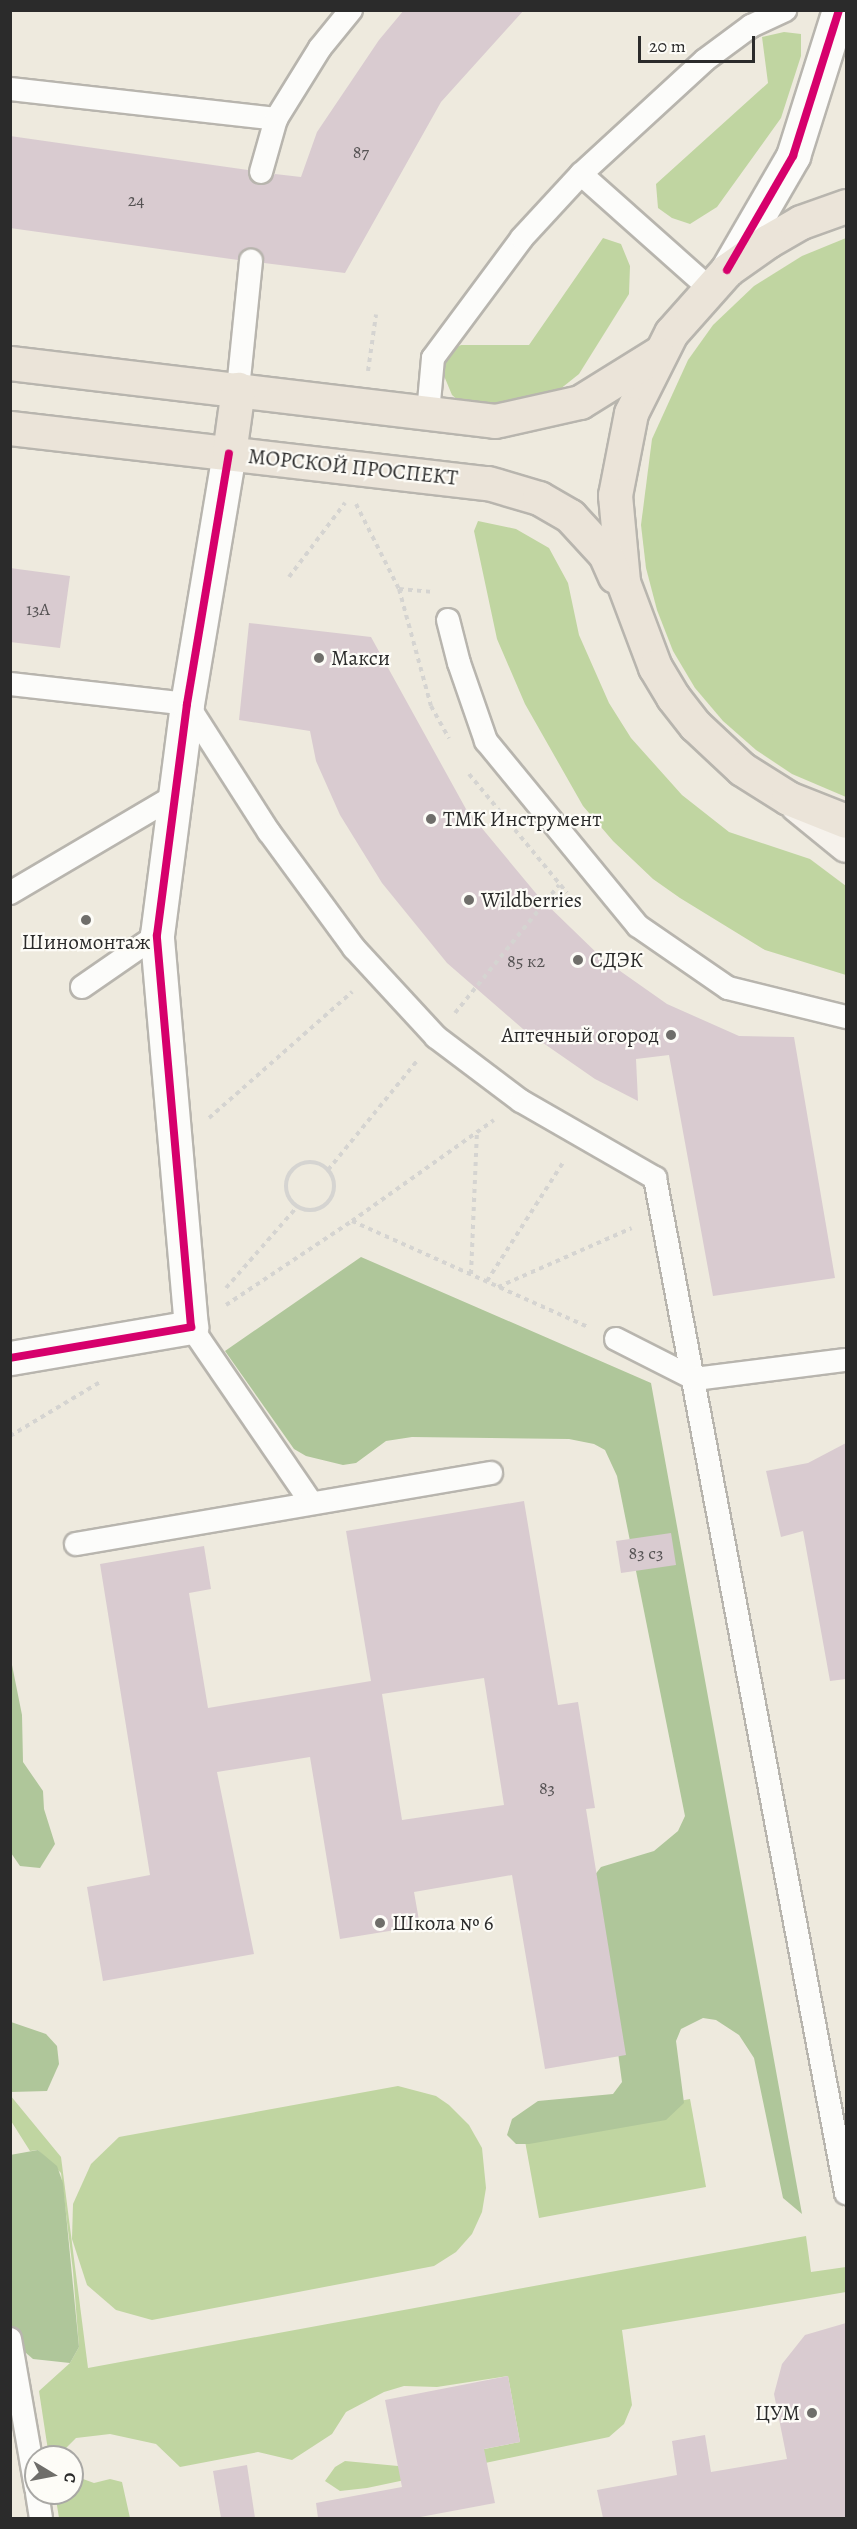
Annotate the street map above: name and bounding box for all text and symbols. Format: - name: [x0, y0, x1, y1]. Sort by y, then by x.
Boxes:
- scale bar: [641, 24, 758, 62]
- text: 20 m: [649, 34, 686, 58]
- house number: 87: [353, 141, 369, 163]
- house number: 24: [128, 189, 144, 211]
- street label: МОРСКОЙ ПРОСПЕКТ: [247, 443, 459, 491]
- house number: 13А: [26, 598, 50, 620]
- place label: Макси: [331, 645, 390, 671]
- marker: Макси: [312, 651, 326, 665]
- place label: ТМК Инструмент: [443, 806, 601, 832]
- marker: ТМК Инструмент: [424, 812, 438, 826]
- place label: Wildberries: [481, 887, 582, 913]
- marker: Wildberries: [462, 893, 476, 907]
- marker: Шиномонтаж: [79, 913, 93, 927]
- place label: Шиномонтаж: [21, 929, 151, 955]
- place label: СДЭК: [590, 947, 643, 973]
- house number: 85 к2: [507, 950, 545, 972]
- marker: СДЭК: [571, 953, 585, 967]
- place label: Аптечный огород: [502, 1022, 659, 1048]
- marker: Аптечный огород: [664, 1028, 678, 1042]
- house number: 83 с3: [628, 1542, 664, 1564]
- house number: 83: [539, 1777, 555, 1799]
- place label: Школа № 6: [392, 1910, 493, 1936]
- marker: Школа № 6: [373, 1916, 387, 1930]
- place label: ЦУМ: [755, 2400, 800, 2426]
- marker: ЦУМ: [805, 2406, 819, 2420]
- north arrow: [24, 2445, 84, 2505]
- text: С: [58, 2471, 81, 2485]

